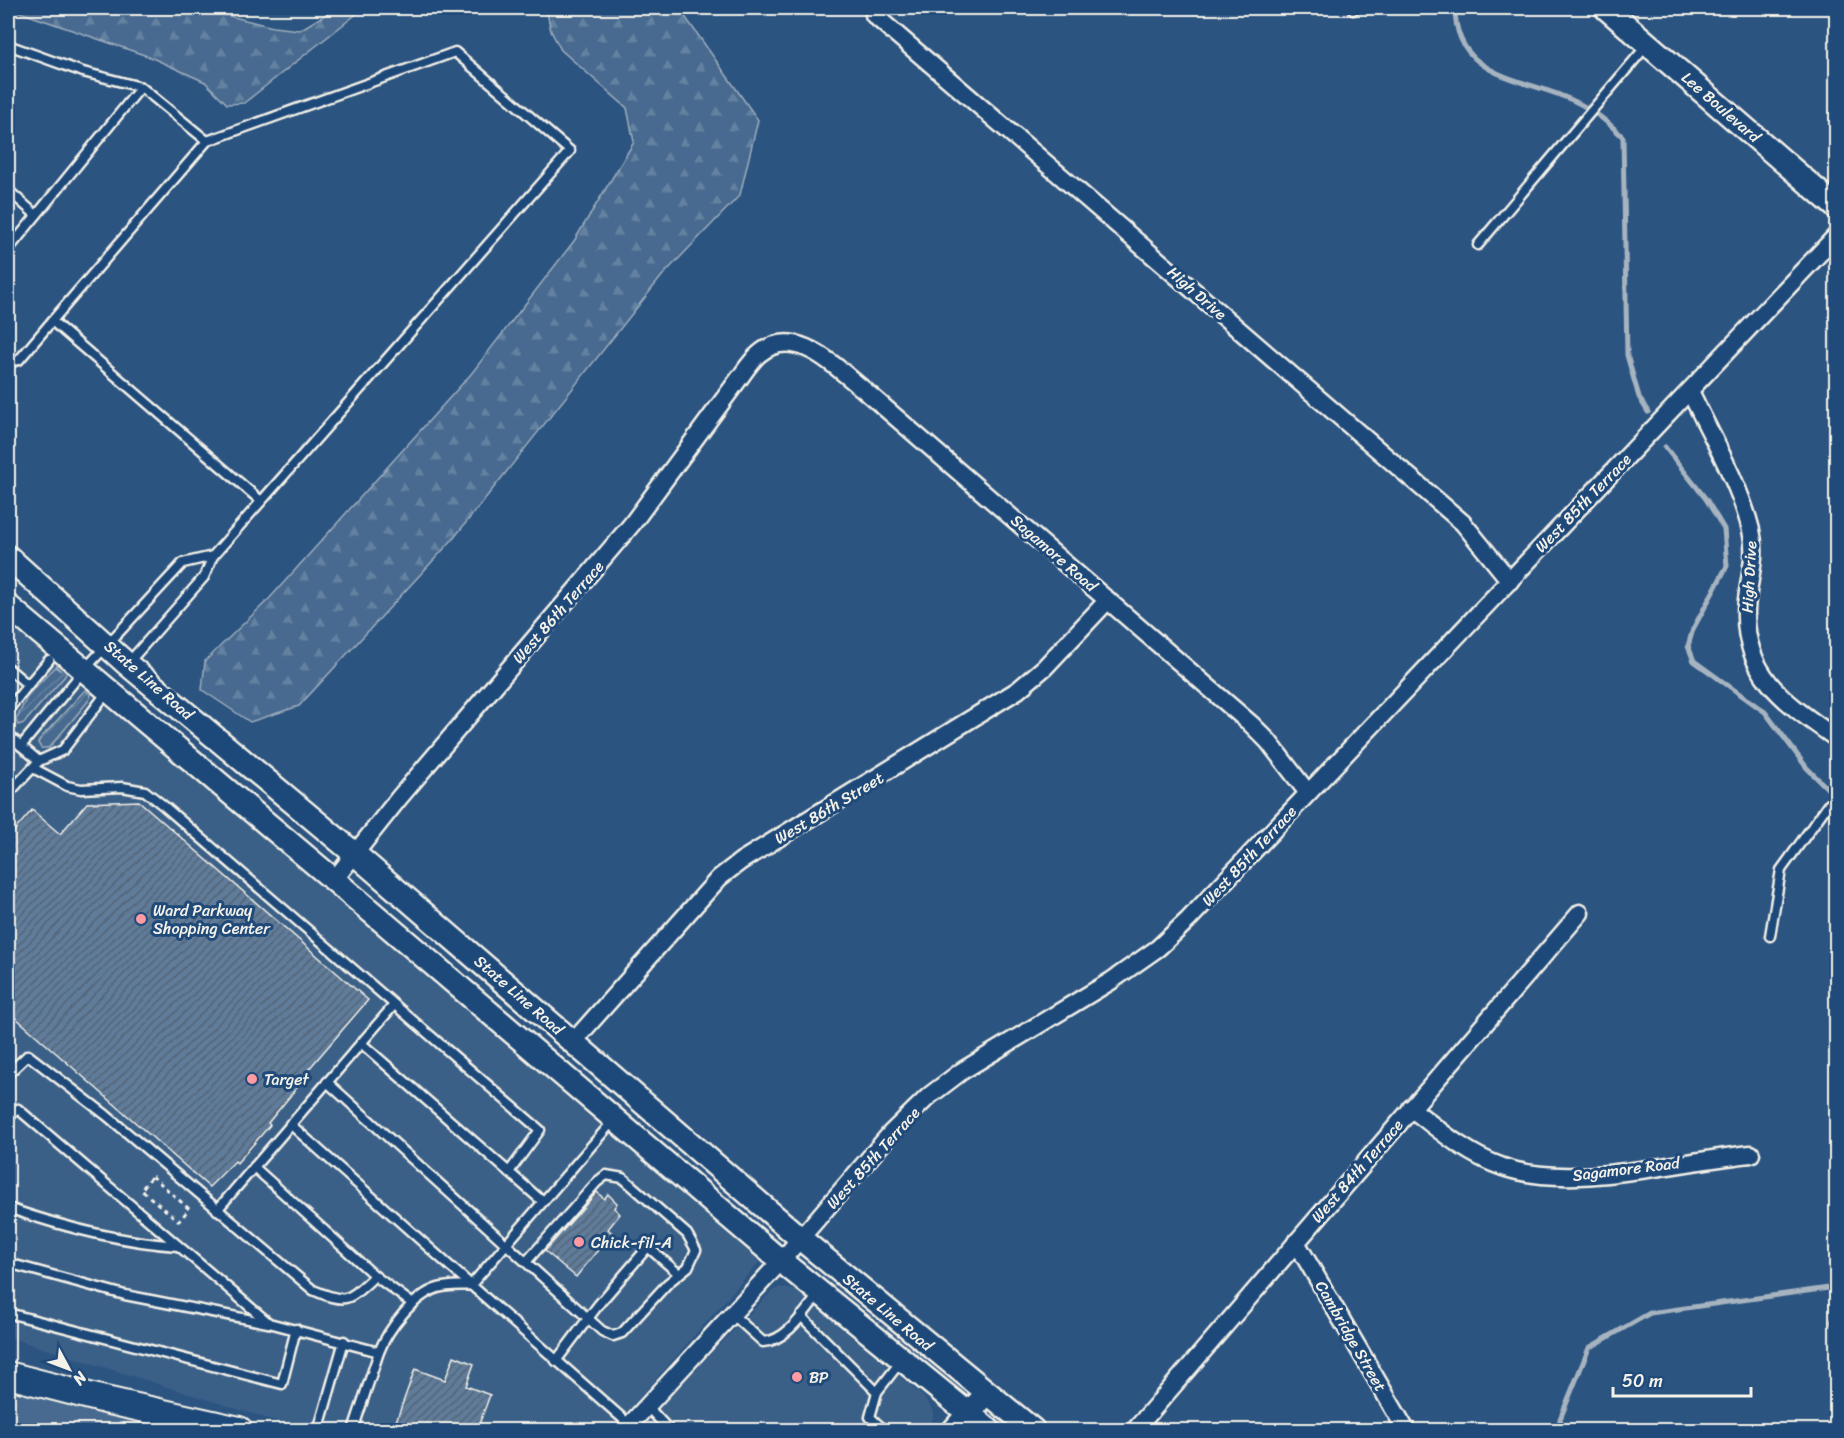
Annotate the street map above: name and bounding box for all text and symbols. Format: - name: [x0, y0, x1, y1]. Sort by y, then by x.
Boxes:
- street label: Lee Boulevard: [1675, 64, 1769, 151]
- street label: High Drive: [1160, 258, 1234, 328]
- street label: West 85th Terrace: [1527, 446, 1639, 560]
- street label: Sagamore Road: [1004, 507, 1105, 600]
- street label: High Drive: [1733, 540, 1765, 614]
- street label: West 86th Terrace: [505, 553, 612, 670]
- street label: State Line Road: [97, 632, 202, 729]
- street label: West 86th Street: [768, 764, 890, 852]
- street label: West 85th Terrace: [1194, 798, 1304, 913]
- place label: Ward Parkway Shopping Center: [153, 896, 271, 943]
- marker: Ward Parkway Shopping Center: [134, 912, 148, 926]
- street label: State Line Road: [467, 947, 572, 1044]
- place label: Target: [264, 1065, 309, 1094]
- marker: Target: [245, 1072, 259, 1086]
- street label: West 85th Terrace: [819, 1100, 927, 1216]
- street label: West 84th Terrace: [1303, 1112, 1411, 1230]
- street label: Sagamore Road: [1571, 1148, 1683, 1190]
- place label: Chick-fil-A: [591, 1228, 672, 1257]
- marker: Chick-fil-A: [572, 1235, 586, 1249]
- street label: State Line Road: [836, 1265, 941, 1360]
- street label: Cambridge Street: [1307, 1275, 1395, 1397]
- north arrow: [39, 1339, 99, 1399]
- scale bar: [1613, 1360, 1751, 1398]
- place label: BP: [809, 1363, 829, 1392]
- text: N: [65, 1364, 95, 1393]
- text: 50 m: [1622, 1365, 1663, 1397]
- marker: BP: [790, 1370, 804, 1384]

